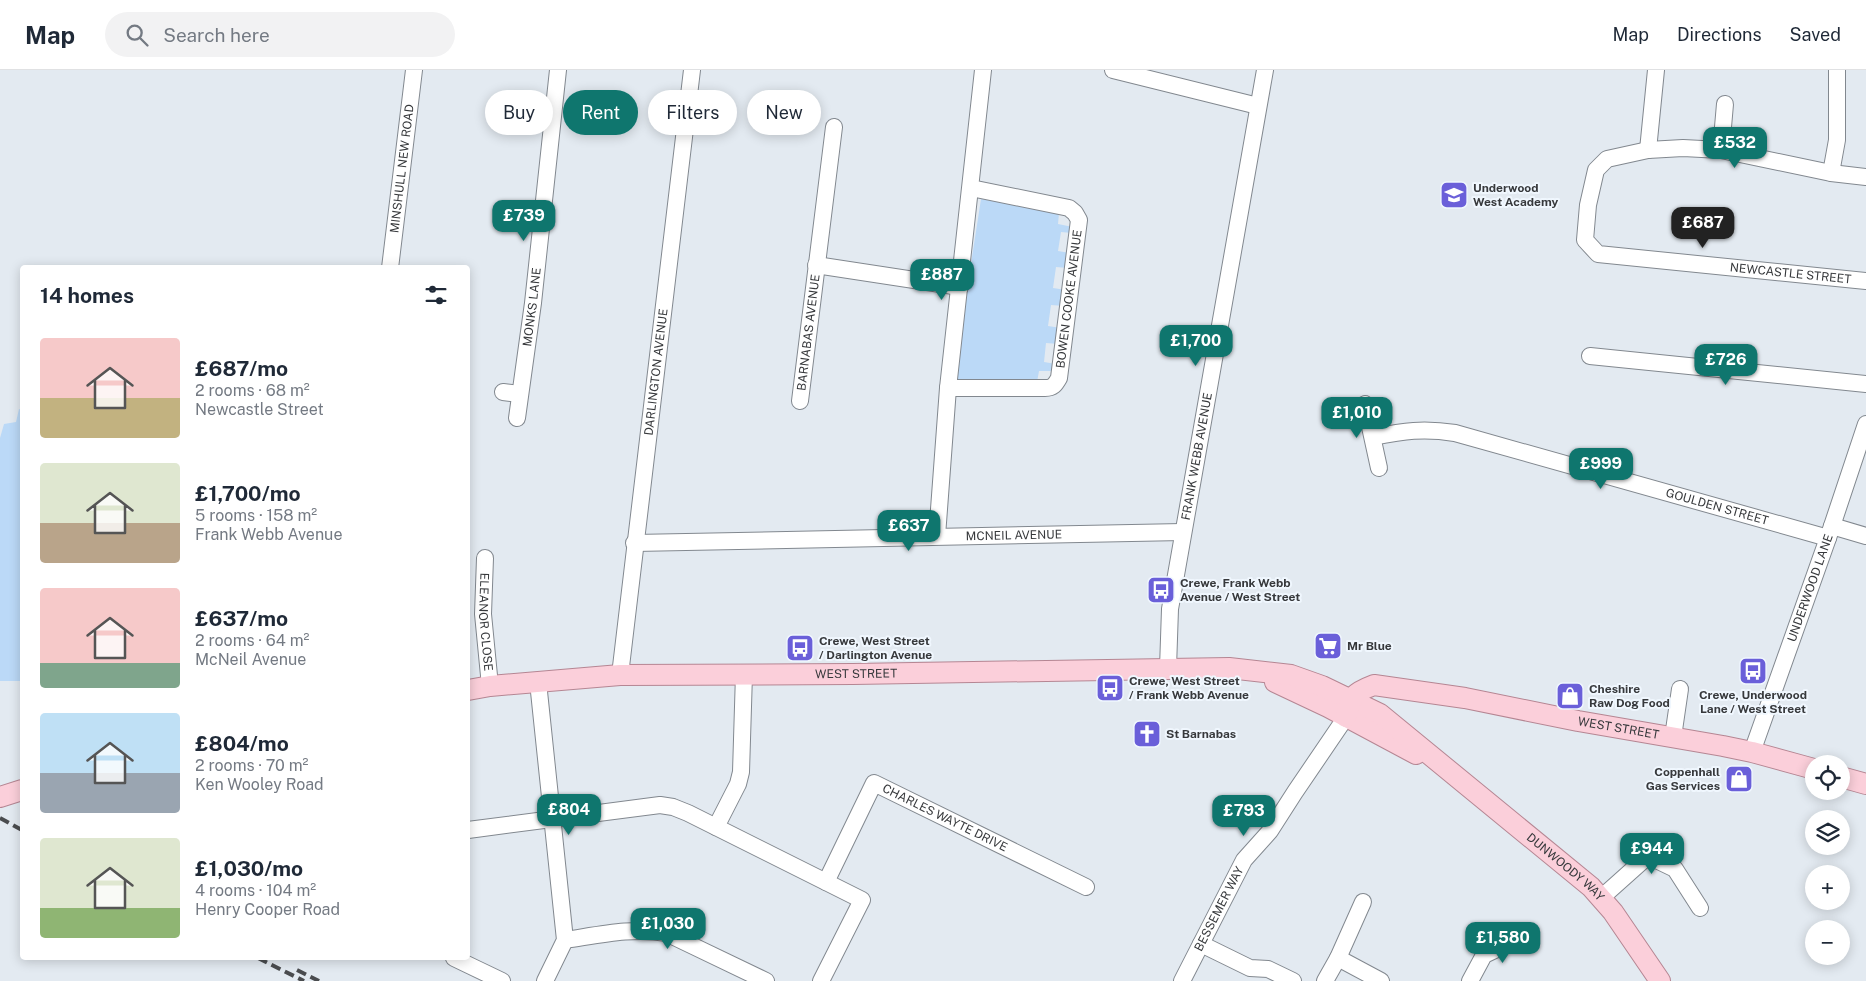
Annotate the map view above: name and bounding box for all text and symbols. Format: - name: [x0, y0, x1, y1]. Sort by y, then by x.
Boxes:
- search box: [105, 12, 455, 57]
- text: Map: [25, 21, 75, 49]
- icon: search: [123, 21, 151, 49]
- text: Search here: [163, 24, 270, 46]
- text: Map: [1612, 24, 1649, 45]
- text: Directions: [1677, 24, 1762, 45]
- text: Saved: [1790, 24, 1841, 45]
- chip: Buy: [485, 90, 553, 135]
- chip: Rent: [563, 90, 638, 135]
- chip: Filters: [648, 90, 737, 135]
- chip: New: [747, 90, 821, 135]
- street label: MINSHULL NEW ROAD: [387, 104, 417, 234]
- pin: £532: [1705, 126, 1765, 169]
- text: £532: [1714, 133, 1756, 152]
- school or university icon: Underwood West Academy: [1439, 180, 1469, 210]
- place label: Underwood West Academy: [1473, 181, 1558, 209]
- pin: £739: [494, 200, 554, 242]
- text: £739: [503, 206, 545, 225]
- pin: £687: [1673, 206, 1733, 249]
- text: £687: [1682, 213, 1724, 232]
- street label: BOWEN COOKE AVENUE: [1053, 229, 1085, 369]
- pin: £887: [912, 258, 972, 301]
- street label: NEWCASTLE STREET: [1729, 260, 1852, 286]
- text: £887: [921, 265, 963, 284]
- street label: MONKS LANE: [520, 267, 544, 347]
- street label: BARNABAS AVENUE: [794, 274, 823, 392]
- icon: filters: [422, 281, 450, 309]
- text: 14 homes: [40, 283, 134, 308]
- street label: DARLINGTON AVENUE: [642, 308, 671, 436]
- pin: £1,700: [1155, 324, 1237, 367]
- text: £1,700: [1171, 331, 1221, 350]
- pin: £726: [1696, 344, 1756, 386]
- text: £726: [1705, 350, 1747, 369]
- text: £687/mo: [195, 356, 288, 381]
- icon: home: [80, 358, 140, 418]
- text: 2 rooms · 68 m²: [195, 381, 310, 400]
- street label: FRANK WEBB AVENUE: [1179, 391, 1215, 521]
- pin: £1,010: [1316, 396, 1398, 439]
- text: Newcastle Street: [195, 400, 324, 419]
- text: £1,010: [1332, 403, 1382, 422]
- pin: £999: [1571, 448, 1631, 490]
- text: £999: [1580, 454, 1622, 473]
- text: £1,700/mo: [195, 481, 301, 506]
- icon: home: [80, 483, 140, 543]
- street label: GOULDEN STREET: [1664, 486, 1770, 528]
- text: 5 rooms · 158 m²: [195, 506, 317, 525]
- pin: £637: [879, 510, 939, 552]
- text: £637: [888, 516, 930, 535]
- text: Frank Webb Avenue: [195, 525, 342, 544]
- street label: MCNEIL AVENUE: [966, 527, 1062, 543]
- street label: UNDERWOOD LANE: [1785, 532, 1836, 644]
- street label: ELEANOR CLOSE: [476, 572, 496, 672]
- bus stop icon: Crewe, Frank Webb Avenue / West Street: [1146, 575, 1176, 605]
- place label: Crewe, Frank Webb Avenue / West Street: [1180, 576, 1300, 604]
- text: £637/mo: [195, 606, 288, 631]
- icon: home: [80, 608, 140, 668]
- text: 2 rooms · 64 m²: [195, 631, 309, 650]
- supermarket icon: Mr Blue: [1313, 631, 1343, 661]
- bus stop icon: Crewe, West Street / Darlington Avenue: [785, 633, 815, 663]
- place label: Crewe, West Street / Darlington Avenue: [819, 634, 932, 662]
- place label: Mr Blue: [1347, 639, 1392, 653]
- text: McNeil Avenue: [195, 650, 306, 669]
- bus stop icon: Crewe, Underwood Lane / West Street: [1738, 656, 1768, 686]
- street label: WEST STREET: [815, 666, 897, 681]
- bus stop icon: Crewe, West Street / Frank Webb Avenue: [1095, 673, 1125, 703]
- place label: Crewe, West Street / Frank Webb Avenue: [1129, 674, 1249, 702]
- shop icon: Cheshire Raw Dog Food: [1555, 681, 1585, 711]
- place label: Cheshire Raw Dog Food: [1589, 682, 1670, 710]
- place label: Crewe, Underwood Lane / West Street: [1699, 688, 1807, 716]
- street label: WEST STREET: [1577, 714, 1660, 742]
- church icon: St Barnabas: [1132, 719, 1162, 749]
- place label: St Barnabas: [1166, 727, 1236, 741]
- text: £804/mo: [195, 731, 289, 756]
- icon: home: [80, 733, 140, 793]
- map controls: [1805, 755, 1850, 965]
- button: locate: [1805, 755, 1850, 800]
- text: 2 rooms · 70 m²: [195, 756, 308, 775]
- shop icon: Coppenhall Gas Services: [1724, 764, 1754, 794]
- place label: Coppenhall Gas Services: [1646, 765, 1720, 793]
- text: Ken Wooley Road: [195, 775, 324, 794]
- street label: CHARLES WAYTE DRIVE: [880, 781, 1010, 854]
- pin: £804: [539, 794, 599, 836]
- pin: £793: [1214, 794, 1274, 837]
- text: £804: [548, 800, 590, 819]
- text: £793: [1223, 801, 1265, 820]
- button: layers: [1805, 810, 1850, 855]
- street label: DUNWOODY WAY: [1524, 830, 1607, 904]
- pin: £944: [1622, 832, 1682, 875]
- text: £944: [1631, 839, 1673, 858]
- text: £1,030/mo: [195, 856, 303, 881]
- icon: home: [80, 858, 140, 918]
- street label: BESSEMER WAY: [1191, 864, 1247, 954]
- button: +: [1805, 865, 1850, 910]
- text: 4 rooms · 104 m²: [195, 881, 316, 900]
- text: Henry Cooper Road: [195, 900, 340, 919]
- pin: £1,030: [627, 908, 709, 950]
- text: £1,030: [642, 914, 694, 933]
- button: −: [1805, 920, 1850, 965]
- pin: £1,580: [1462, 922, 1544, 964]
- text: £1,580: [1476, 928, 1530, 947]

